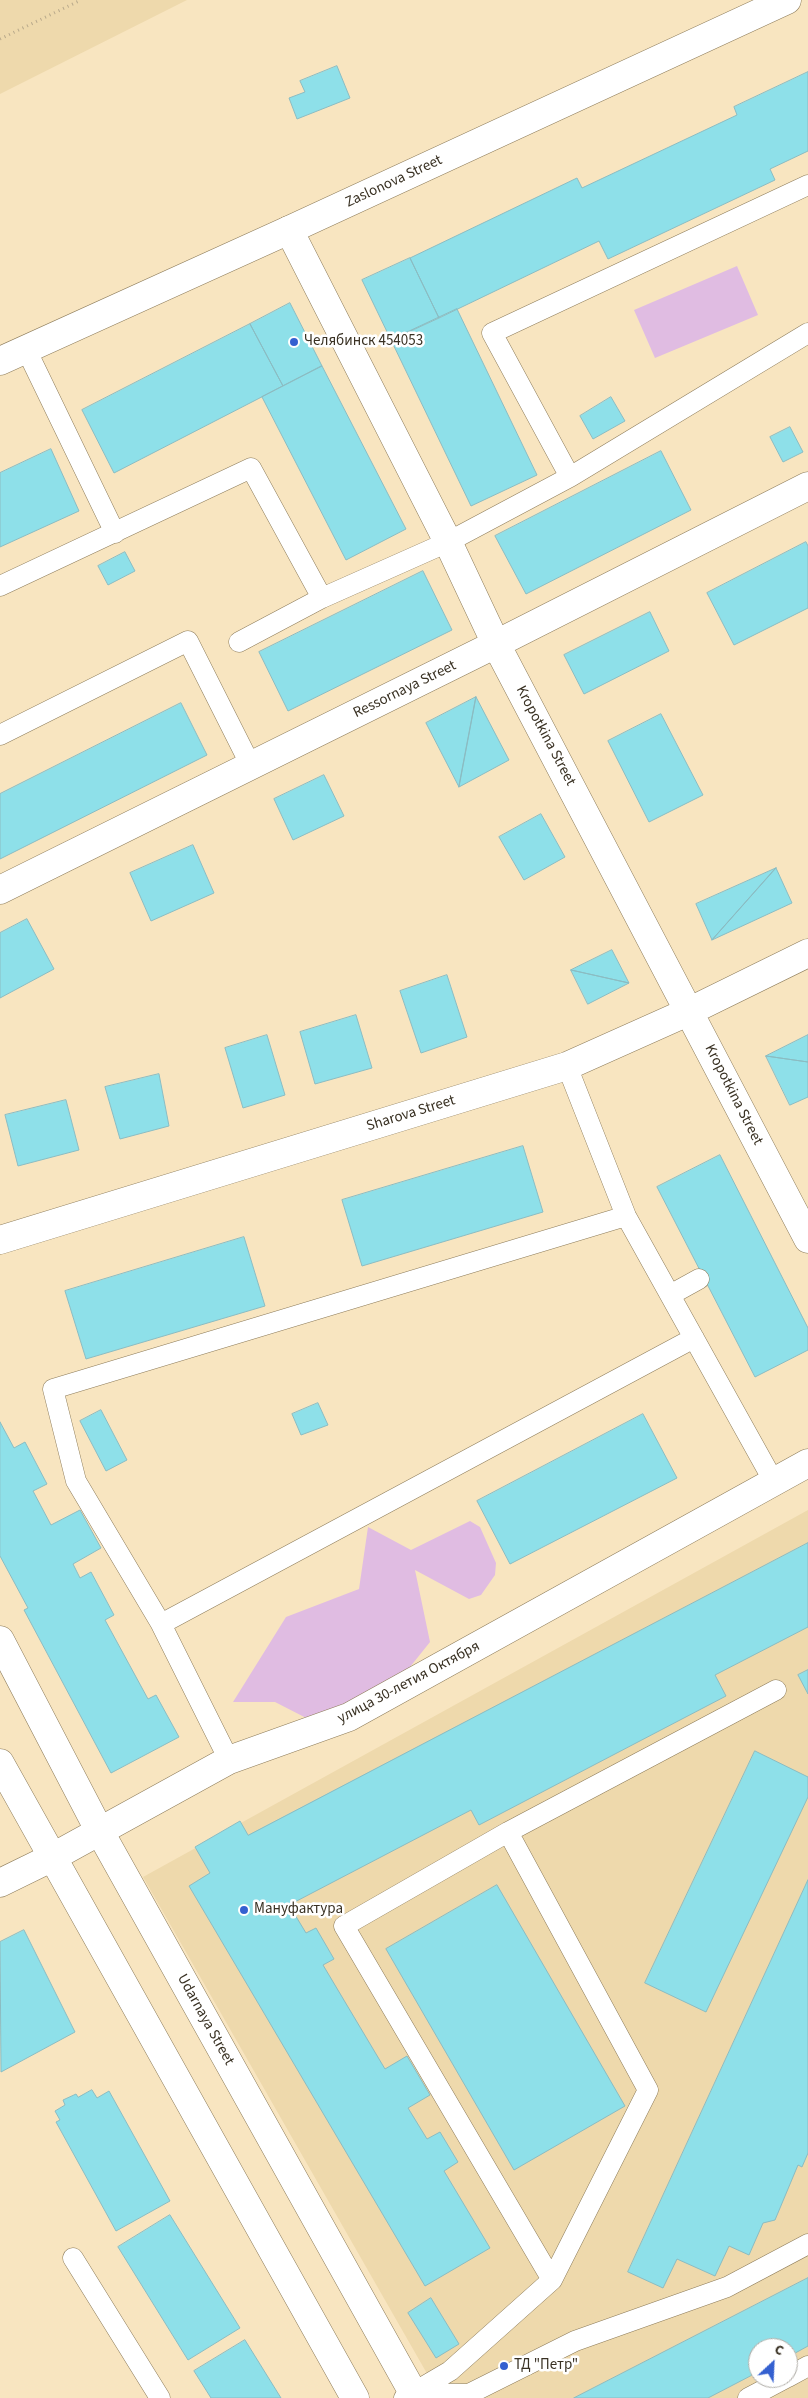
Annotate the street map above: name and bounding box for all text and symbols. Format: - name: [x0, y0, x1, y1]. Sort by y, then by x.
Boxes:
- street label: Zaslonova Street: [343, 152, 445, 212]
- place label: Челябинск 454053: [304, 333, 423, 351]
- marker: Челябинск 454053: [288, 336, 300, 348]
- street label: Ressornaya Street: [351, 657, 459, 723]
- street label: Kropotkina Street: [511, 683, 579, 789]
- street label: Kropotkina Street: [700, 1042, 766, 1148]
- street label: Sharova Street: [365, 1092, 457, 1136]
- street label: улица 30-летия Октября: [335, 1638, 483, 1728]
- place label: Мануфактура: [254, 1901, 343, 1919]
- marker: Мануфактура: [238, 1904, 250, 1916]
- street label: Udarnaya Street: [173, 1971, 237, 2069]
- north arrow: [748, 2338, 798, 2388]
- text: С: [771, 2340, 787, 2361]
- place label: ТД "Петр": [514, 2357, 578, 2375]
- marker: ТД "Петр": [498, 2360, 510, 2372]

